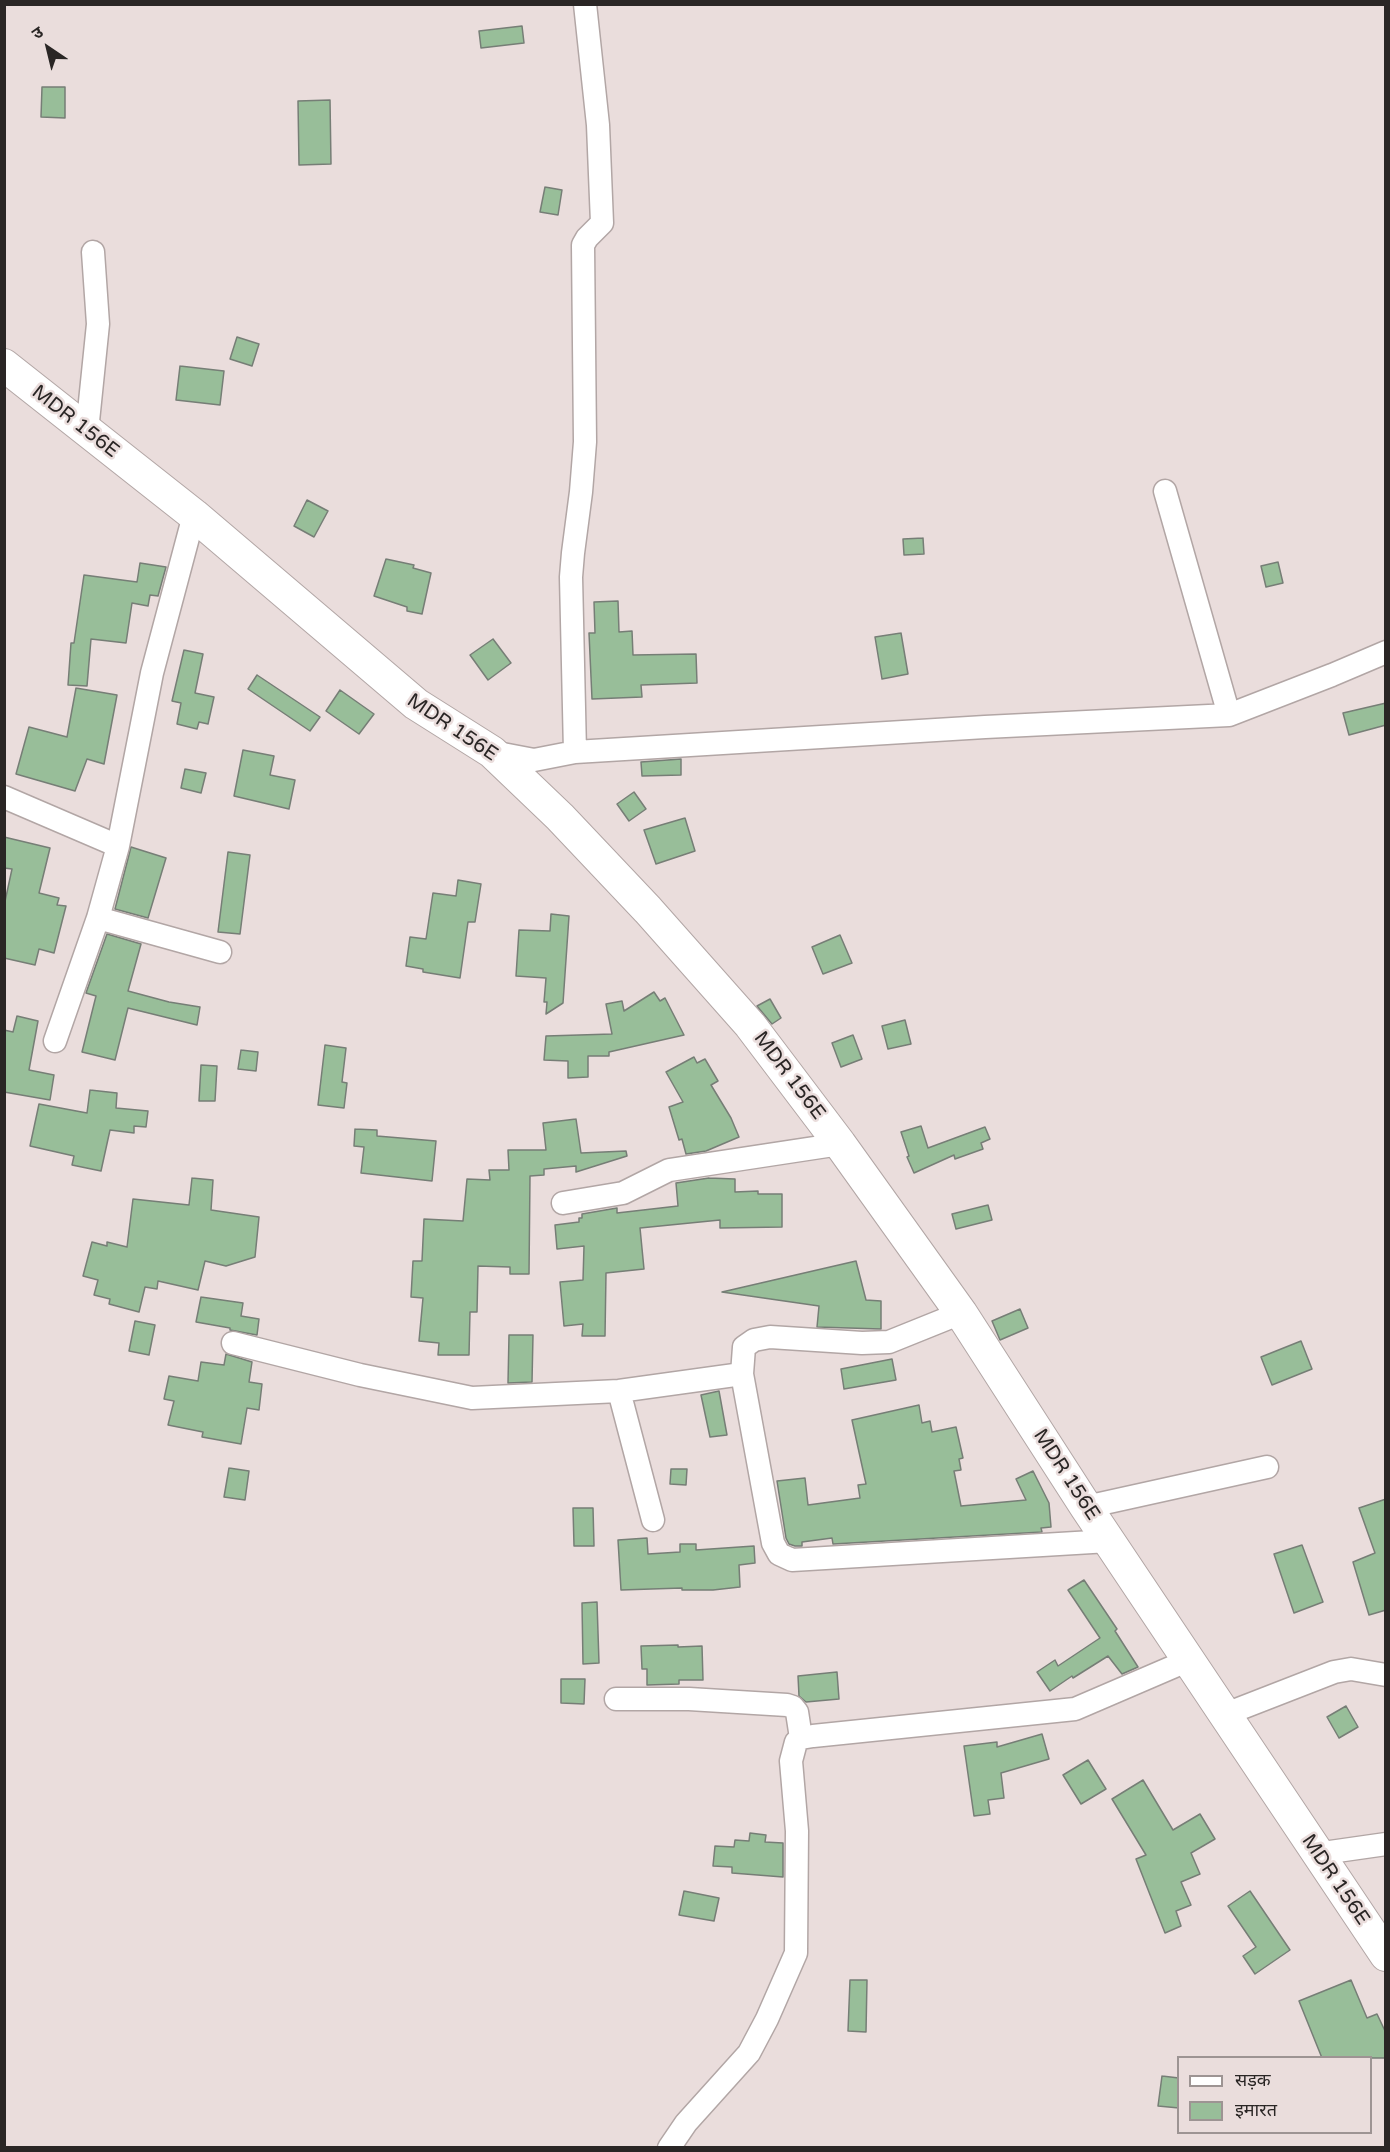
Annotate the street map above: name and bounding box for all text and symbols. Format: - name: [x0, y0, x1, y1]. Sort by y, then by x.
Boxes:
- north arrow: [18, 18, 78, 78]
- text: उ: [28, 22, 47, 44]
- street label: MDR 156E: [27, 380, 123, 464]
- street label: MDR 156E: [402, 689, 502, 767]
- street label: MDR 156E: [748, 1027, 830, 1125]
- street label: MDR 156E: [1028, 1425, 1104, 1525]
- street label: MDR 156E: [1296, 1830, 1374, 1930]
- legend: [1177, 2056, 1372, 2134]
- text: सड़क: [1235, 2069, 1271, 2091]
- text: इमारत: [1235, 2099, 1277, 2121]

